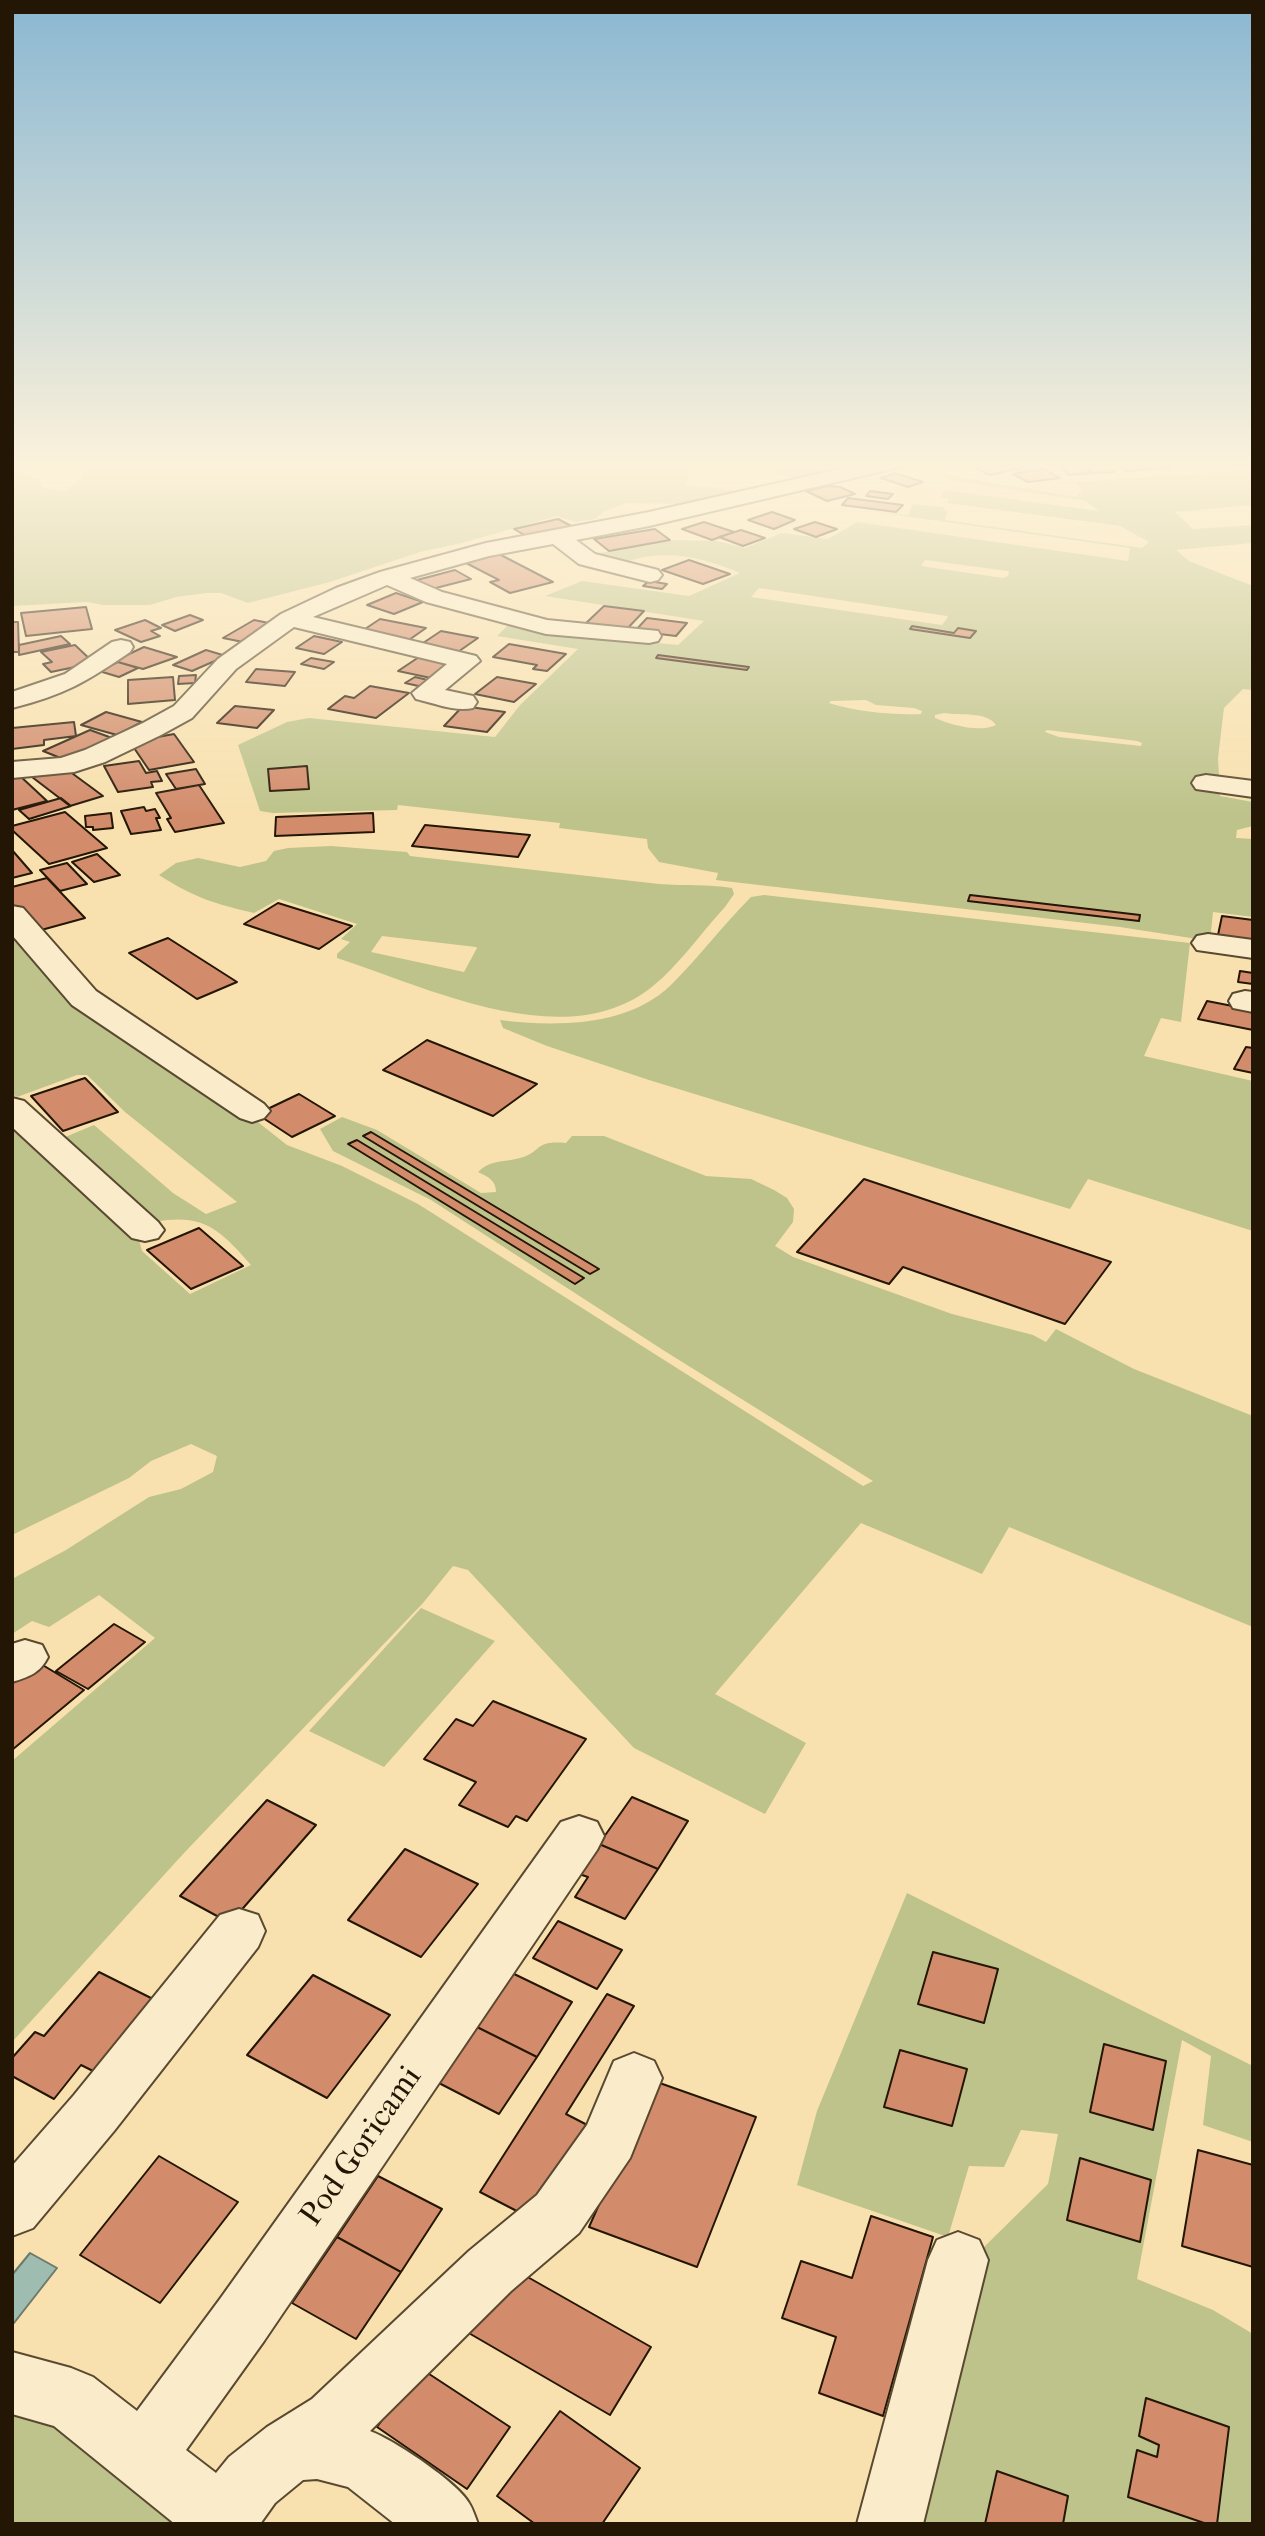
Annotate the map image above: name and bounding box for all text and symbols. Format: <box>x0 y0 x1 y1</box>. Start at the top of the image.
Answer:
street label: Pod Goricami <box>293 2060 431 2234</box>

